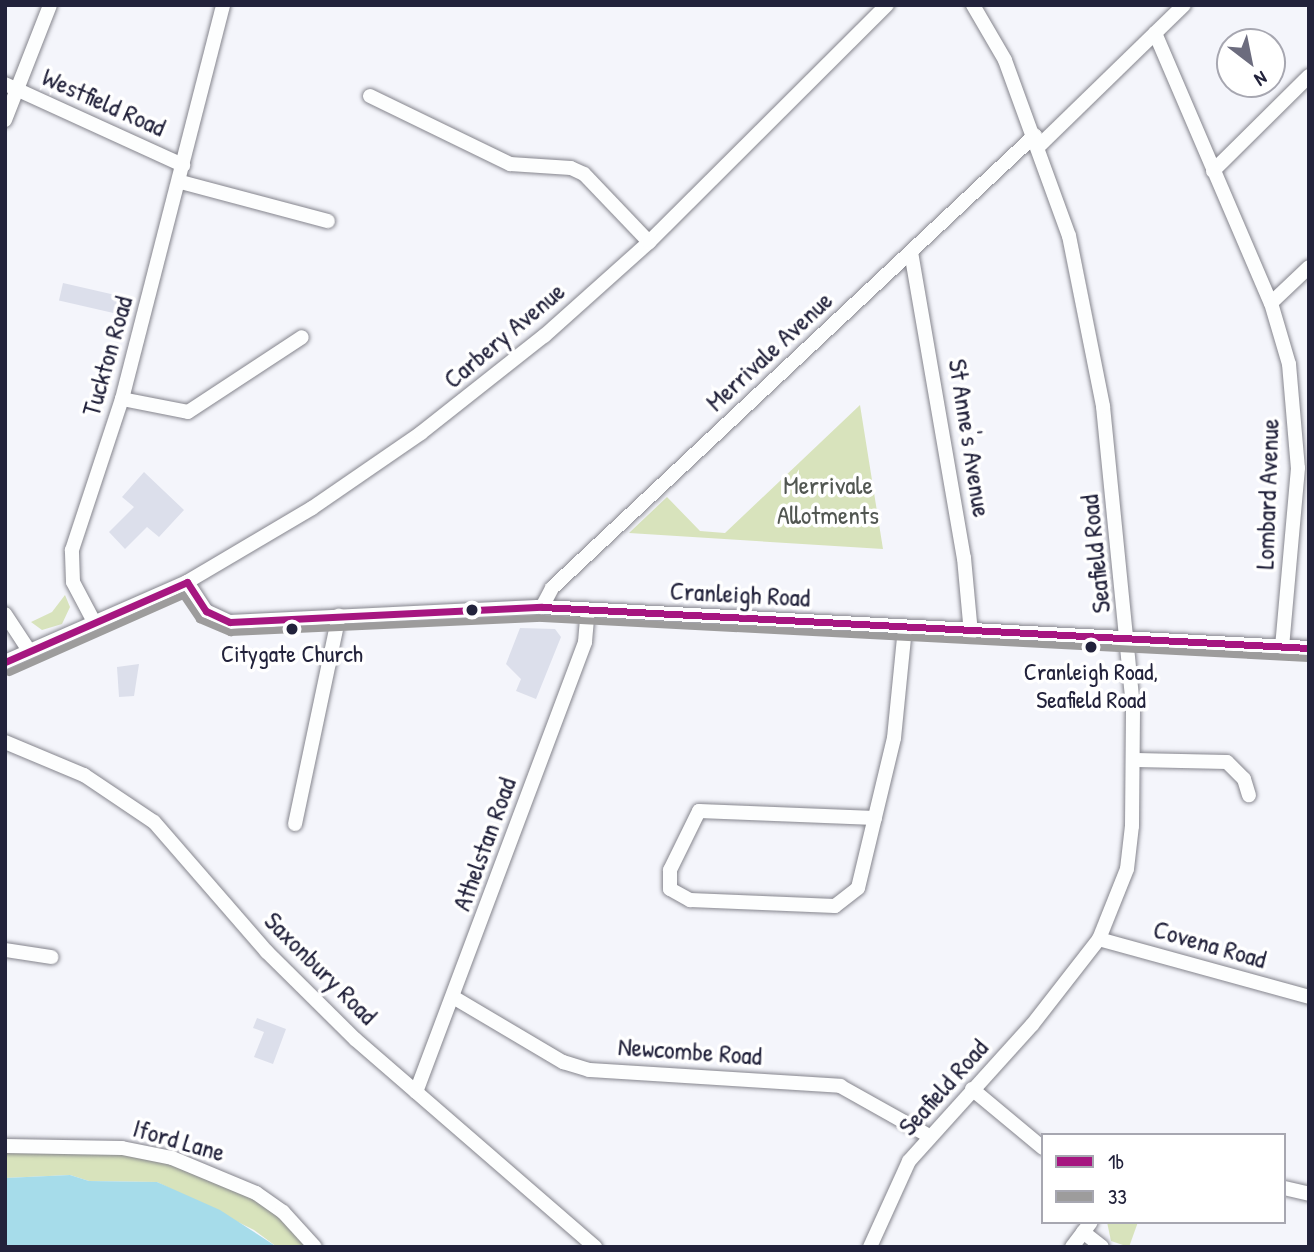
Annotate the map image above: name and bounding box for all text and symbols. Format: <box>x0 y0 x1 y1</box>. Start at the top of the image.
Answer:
north arrow <box>1216 28 1286 98</box>
street label: Westfield Road <box>37 61 171 143</box>
text: N <box>1250 65 1272 93</box>
street label: Carbery Avenue <box>437 275 571 395</box>
street label: Merrivale Avenue <box>699 285 839 417</box>
street label: Tuckton Road <box>75 292 139 420</box>
street label: St Anne's Avenue <box>942 357 998 519</box>
street label: Lombard Avenue <box>1249 418 1285 570</box>
park label: Merrivale Allotments <box>777 469 879 530</box>
street label: Seafield Road <box>1073 493 1117 615</box>
street label: Cranleigh Road <box>669 575 811 613</box>
unlabelled marker <box>465 603 479 617</box>
marker: Citygate Church <box>285 622 299 636</box>
place label: Citygate Church <box>221 640 363 668</box>
marker: Cranleigh Road, Seafield Road <box>1084 640 1098 654</box>
place label: Cranleigh Road, Seafield Road <box>1024 658 1158 714</box>
street label: Athelstan Road <box>446 773 522 915</box>
street label: Saxonbury Road <box>258 905 384 1031</box>
street label: Covena Road <box>1150 913 1270 975</box>
street label: Newcombe Road <box>617 1030 763 1072</box>
street label: Seafield Road <box>892 1032 994 1142</box>
street label: Iford Lane <box>130 1112 228 1168</box>
legend <box>1041 1133 1286 1224</box>
text: 1b <box>1108 1147 1124 1176</box>
text: 33 <box>1108 1182 1127 1211</box>

